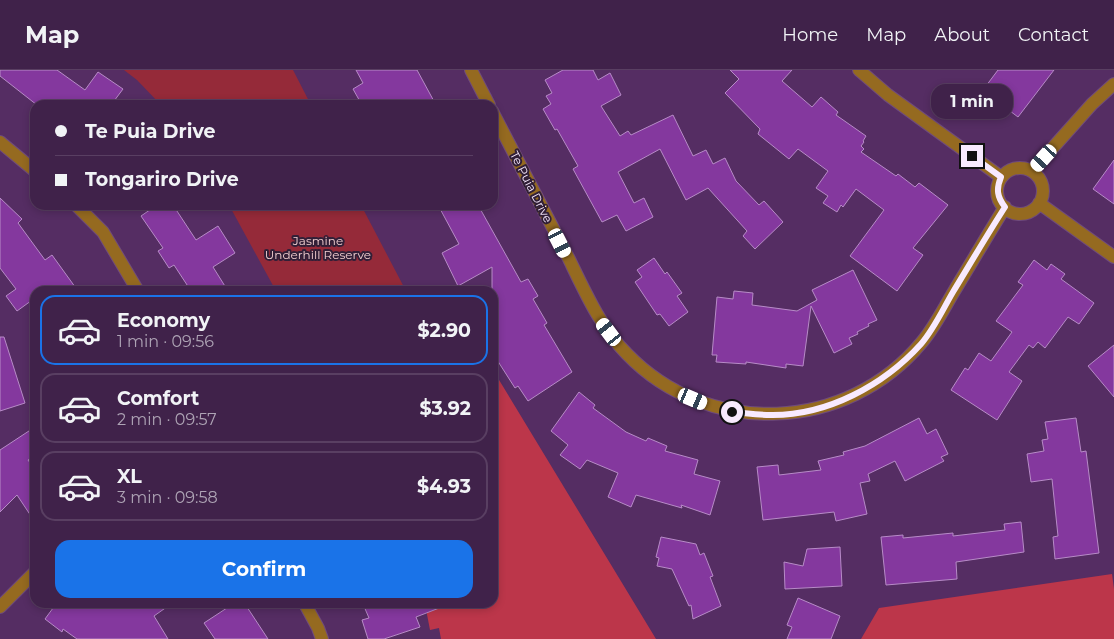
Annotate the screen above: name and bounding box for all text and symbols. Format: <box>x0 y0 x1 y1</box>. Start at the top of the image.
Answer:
text: Map <box>25 20 79 49</box>
text: Home <box>782 24 838 46</box>
text: Map <box>866 24 906 46</box>
text: About <box>934 24 990 46</box>
text: Contact <box>1018 24 1089 46</box>
callout: 1 min <box>931 83 1013 118</box>
text: 1 min <box>950 92 994 111</box>
text: Te Puia Drive <box>85 120 215 143</box>
car <box>1028 142 1059 174</box>
route end <box>961 145 983 167</box>
street label: Te Puia Drive <box>507 149 556 225</box>
text: Tongariro Drive <box>85 168 239 191</box>
car <box>546 226 573 260</box>
park label: Jasmine Underhill Reserve <box>265 233 371 262</box>
icon: car <box>57 308 102 353</box>
text: Economy <box>117 309 210 332</box>
car <box>593 316 624 348</box>
text: $2.90 <box>417 319 471 342</box>
text: 1 min · 09:56 <box>117 332 214 351</box>
icon: car <box>57 386 102 431</box>
car <box>676 386 709 412</box>
text: Comfort <box>117 387 199 410</box>
text: $3.92 <box>419 397 471 420</box>
route start <box>721 401 743 423</box>
text: 2 min · 09:57 <box>117 410 217 429</box>
icon: car <box>57 464 102 509</box>
text: XL <box>117 465 142 488</box>
text: $4.93 <box>417 475 471 498</box>
text: 3 min · 09:58 <box>117 488 218 507</box>
button: Confirm <box>55 540 473 598</box>

